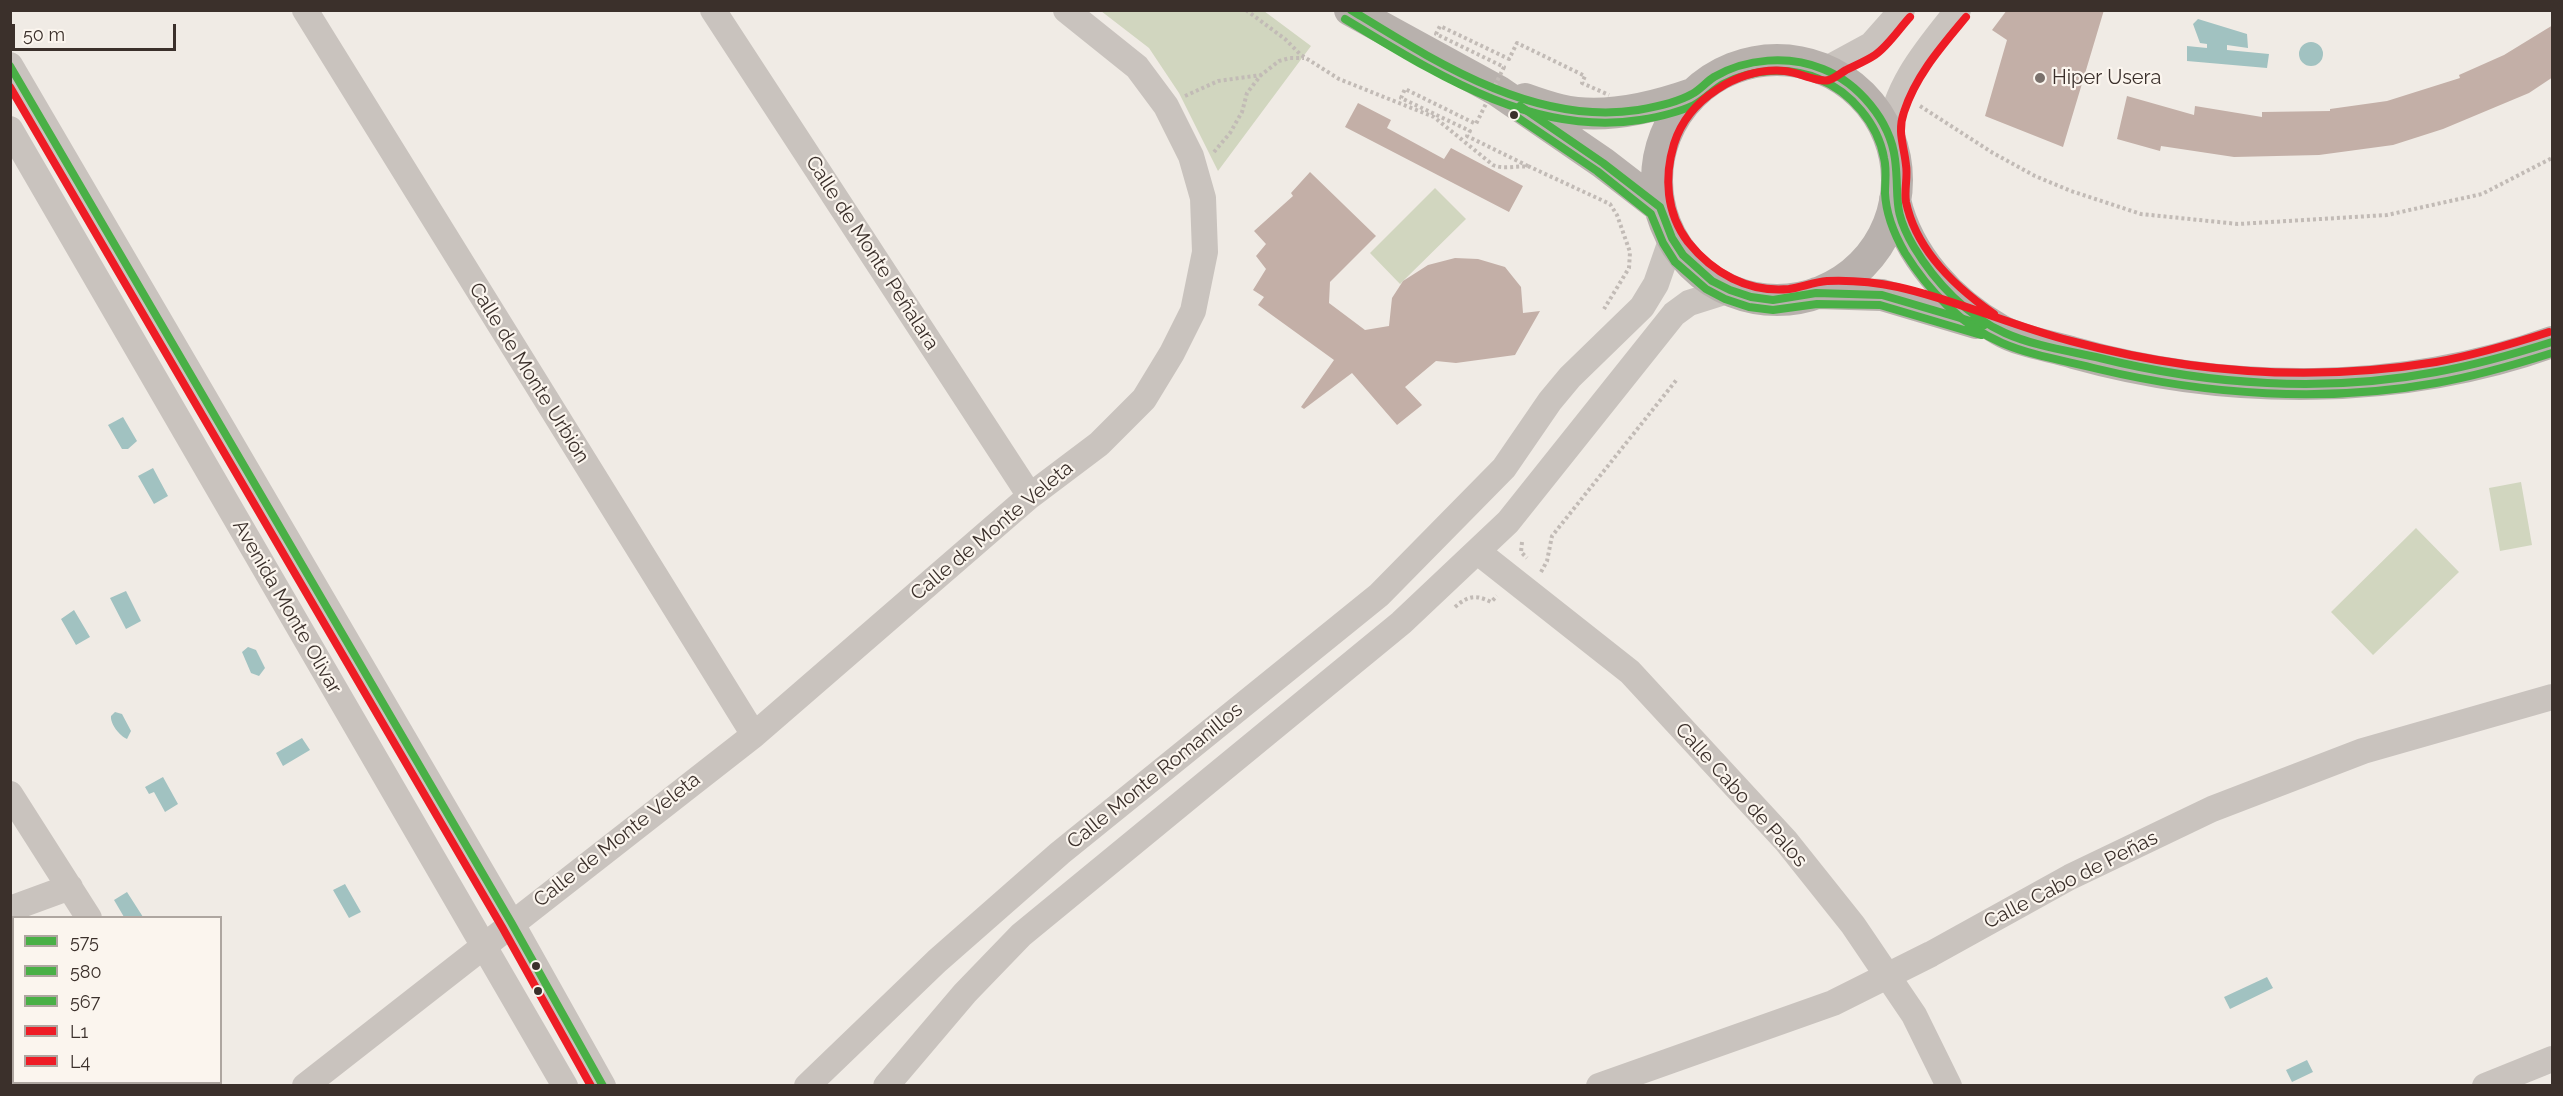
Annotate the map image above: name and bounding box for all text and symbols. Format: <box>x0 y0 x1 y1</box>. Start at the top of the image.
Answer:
scale bar <box>15 12 178 50</box>
text: 50 m <box>23 24 65 45</box>
place label: Hiper Usera <box>2052 66 2161 90</box>
marker: Hiper Usera <box>2033 71 2047 85</box>
unlabelled marker <box>1508 109 1520 121</box>
street label: Calle de Monte Peñalara <box>800 151 944 355</box>
street label: Calle de Monte Urbión <box>464 278 594 468</box>
street label: Calle de Monte Veleta <box>906 456 1078 606</box>
street label: Avenida Monte Olivar <box>227 516 347 698</box>
street label: Calle Monte Romanillos <box>1062 698 1248 854</box>
street label: Calle Cabo de Palos <box>1670 718 1812 872</box>
street label: Calle de Monte Veleta <box>529 768 705 912</box>
street label: Calle Cabo de Peñas <box>1980 826 2162 934</box>
legend <box>12 916 222 1084</box>
text: 575 <box>70 931 99 952</box>
unlabelled marker <box>530 960 542 972</box>
text: 580 <box>70 961 102 982</box>
unlabelled marker <box>532 985 544 997</box>
text: 567 <box>70 991 100 1012</box>
text: L1 <box>70 1021 88 1042</box>
text: L4 <box>70 1051 90 1072</box>

